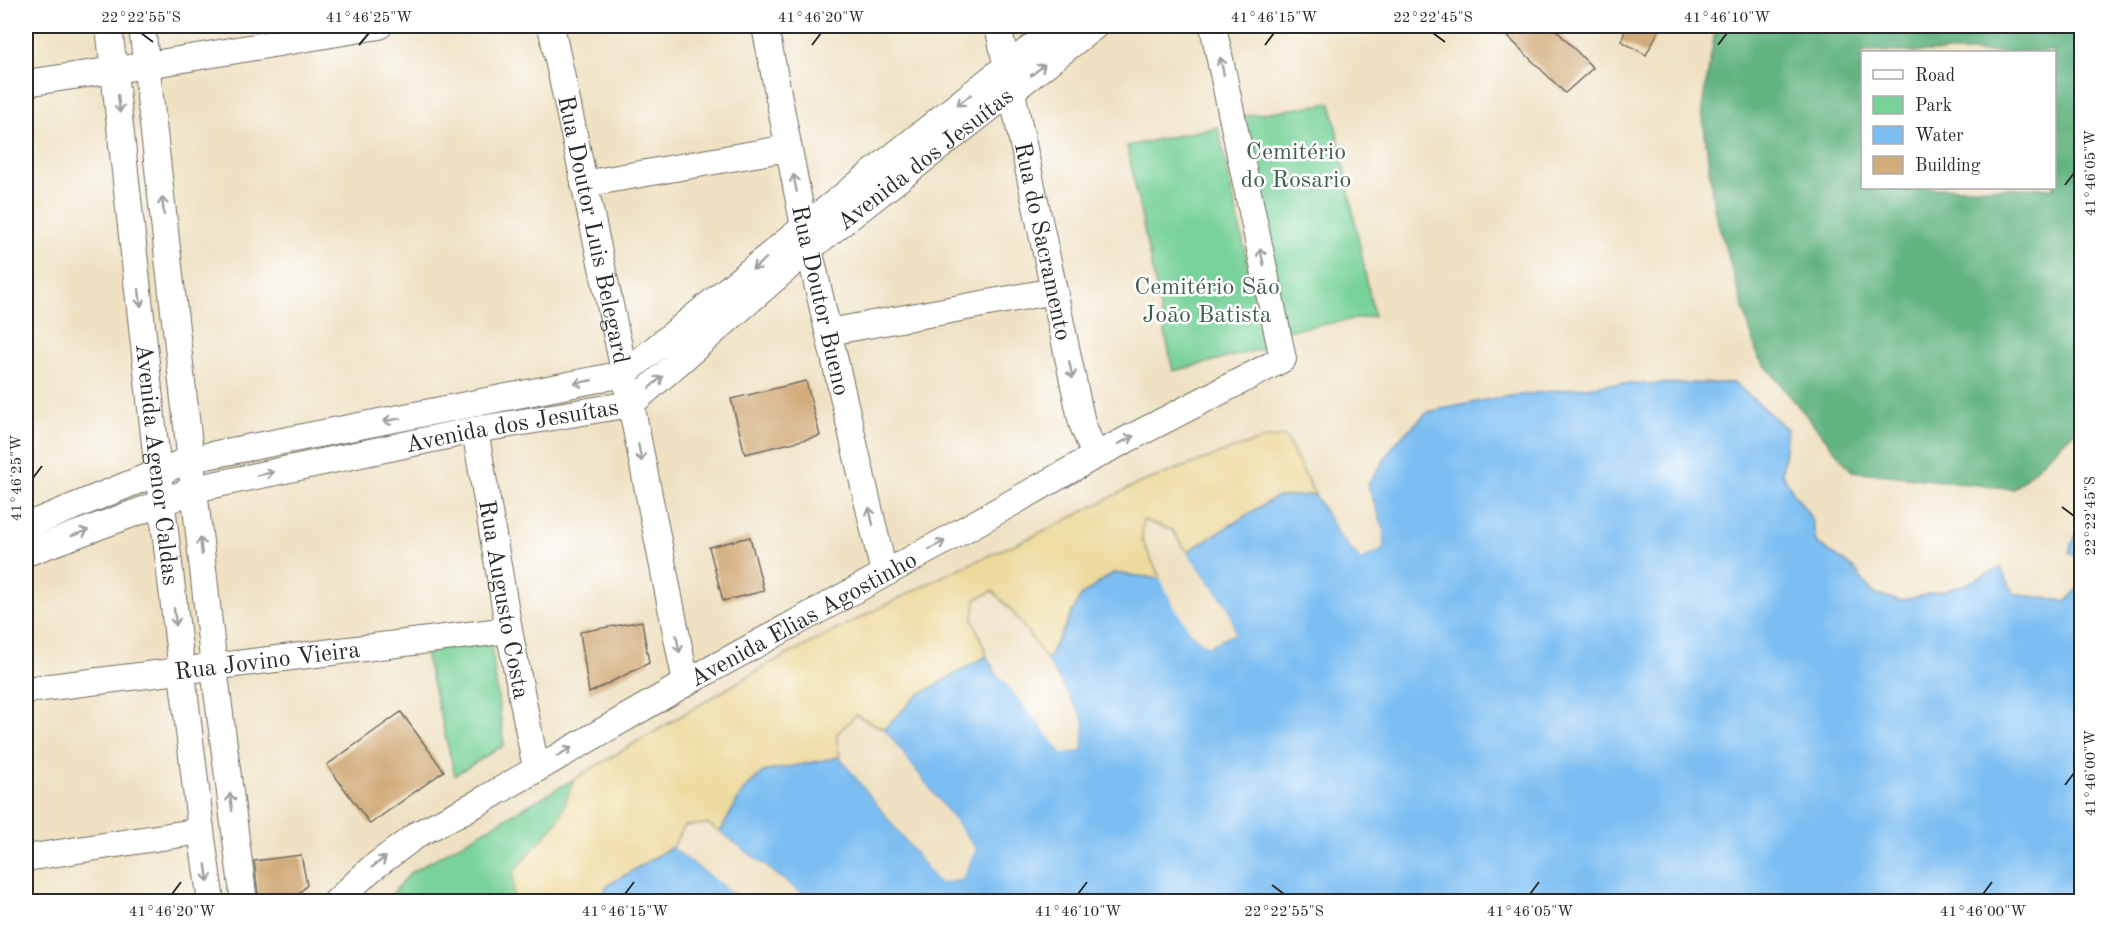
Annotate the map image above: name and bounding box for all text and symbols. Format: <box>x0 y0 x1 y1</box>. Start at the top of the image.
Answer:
text: 22°22'55"S <box>101 11 181 26</box>
text: 41°46'25"W <box>326 11 412 26</box>
text: 41°46'20"W <box>778 11 864 26</box>
text: 41°46'15"W <box>1231 11 1317 26</box>
text: 22°22'45"S <box>1393 11 1473 26</box>
text: 41°46'10"W <box>1684 11 1770 26</box>
legend <box>1861 51 2056 189</box>
one-way arrow <box>1215 57 1227 76</box>
one-way arrow <box>1030 64 1046 77</box>
text: Road <box>1915 67 1955 85</box>
street label: Avenida dos Jesuítas <box>833 84 1019 236</box>
street label: Rua Doutor Luis Belegard <box>552 93 632 366</box>
one-way arrow <box>957 93 973 106</box>
one-way arrow <box>113 94 124 114</box>
text: Park <box>1915 97 1952 115</box>
text: Water <box>1915 127 1964 145</box>
text: 41°46'05"W <box>2084 130 2099 216</box>
street label: Rua do Sacramento <box>1009 140 1074 343</box>
park label: Cemitério do Rosario <box>1241 141 1351 193</box>
text: Building <box>1915 157 1981 175</box>
one-way arrow <box>789 173 800 193</box>
one-way arrow <box>157 196 168 216</box>
street label: Rua Doutor Bueno <box>786 204 853 398</box>
one-way arrow <box>1256 248 1267 267</box>
one-way arrow <box>752 257 767 271</box>
park label: Cemitério São João Batista <box>1134 276 1280 328</box>
one-way arrow <box>134 288 145 308</box>
street label: Avenida Agenor Caldas <box>130 342 181 587</box>
one-way arrow <box>1066 360 1077 380</box>
one-way arrow <box>648 375 663 389</box>
one-way arrow <box>574 377 593 388</box>
street label: Avenida dos Jesuítas <box>403 396 620 458</box>
one-way arrow <box>382 415 402 426</box>
one-way arrow <box>1116 434 1134 445</box>
text: 41°46'25"W <box>10 435 25 521</box>
one-way arrow <box>635 442 646 462</box>
one-way arrow <box>255 468 275 479</box>
text: 22°22'45"S <box>2084 476 2099 556</box>
street label: Rua Augusto Costa <box>473 498 532 702</box>
one-way arrow <box>865 507 877 526</box>
one-way arrow <box>71 527 89 538</box>
one-way arrow <box>195 536 206 556</box>
one-way arrow <box>928 539 945 551</box>
street label: Avenida Elias Agostinho <box>687 548 922 692</box>
one-way arrow <box>170 607 181 627</box>
one-way arrow <box>673 634 684 653</box>
street label: Rua Jovino Vieira <box>173 639 362 685</box>
text: 41°46'00"W <box>2084 730 2099 816</box>
one-way arrow <box>555 746 573 757</box>
one-way arrow <box>226 792 237 812</box>
one-way arrow <box>371 856 387 868</box>
one-way arrow <box>202 863 213 883</box>
text: 41°46'20"W <box>129 905 215 920</box>
text: 41°46'15"W <box>582 905 668 920</box>
text: 41°46'10"W <box>1035 905 1121 920</box>
text: 22°22'55"S <box>1244 905 1324 920</box>
text: 41°46'05"W <box>1487 905 1573 920</box>
text: 41°46'00"W <box>1940 905 2026 920</box>

